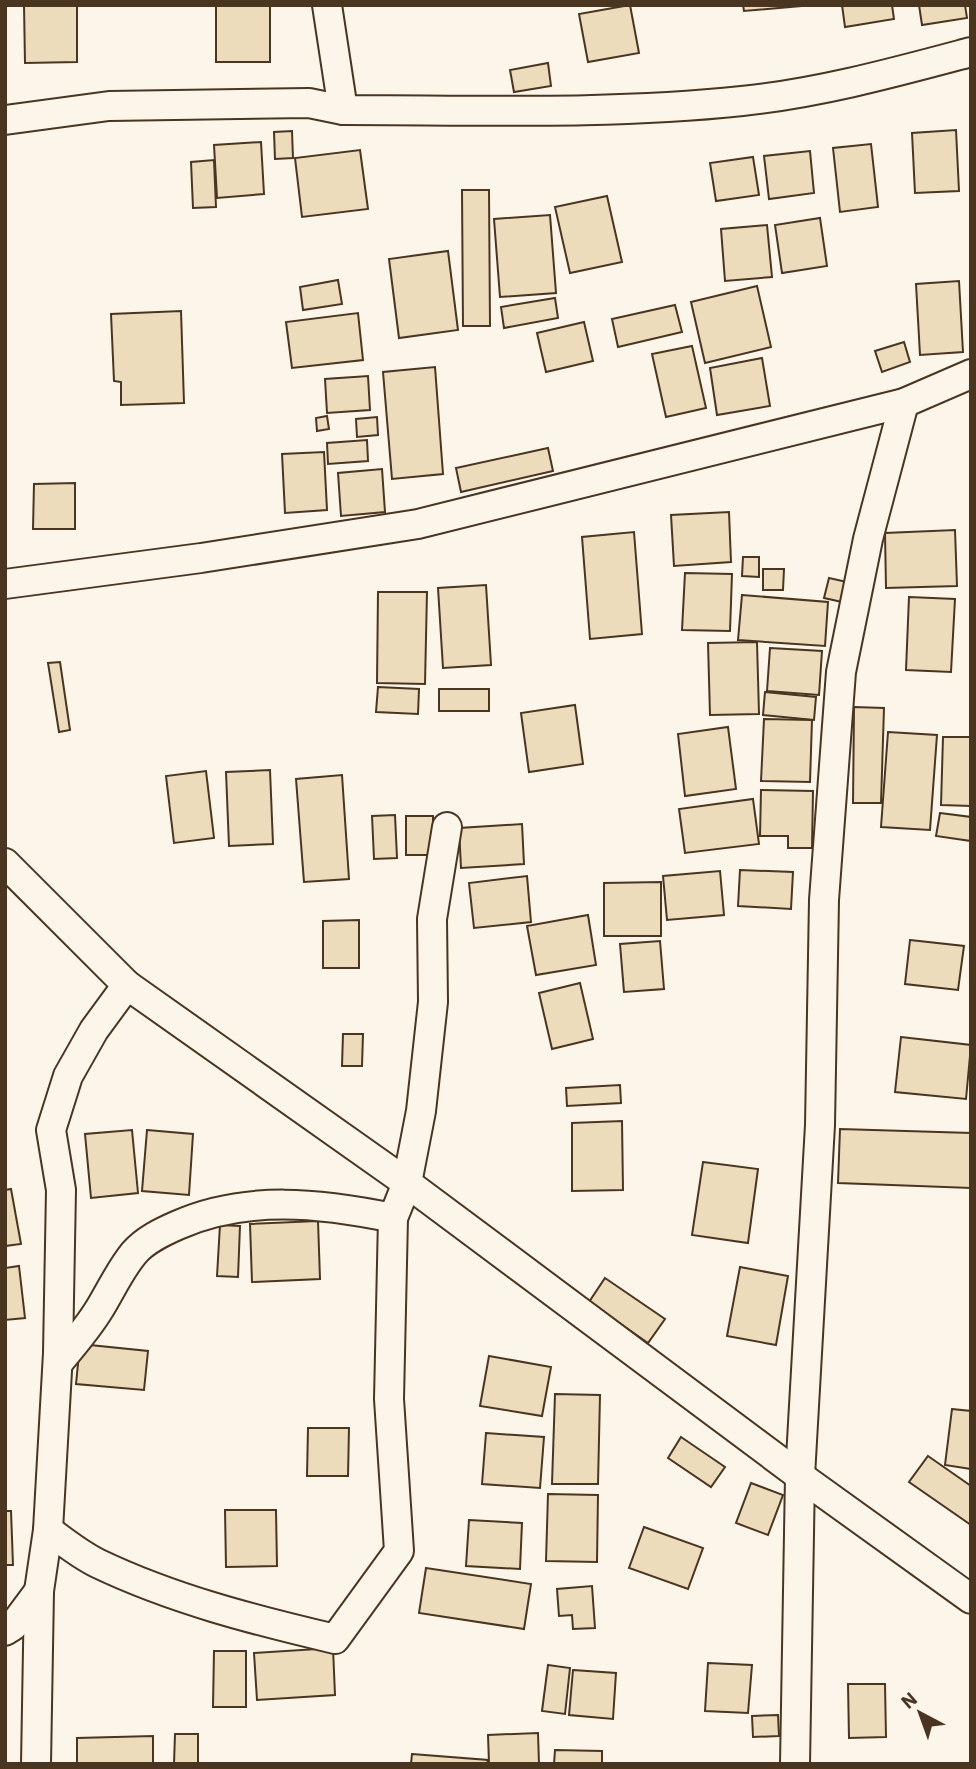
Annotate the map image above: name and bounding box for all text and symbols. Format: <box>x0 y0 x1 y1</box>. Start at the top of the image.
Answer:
north arrow <box>885 1678 955 1748</box>
text: N <box>896 1687 922 1714</box>

